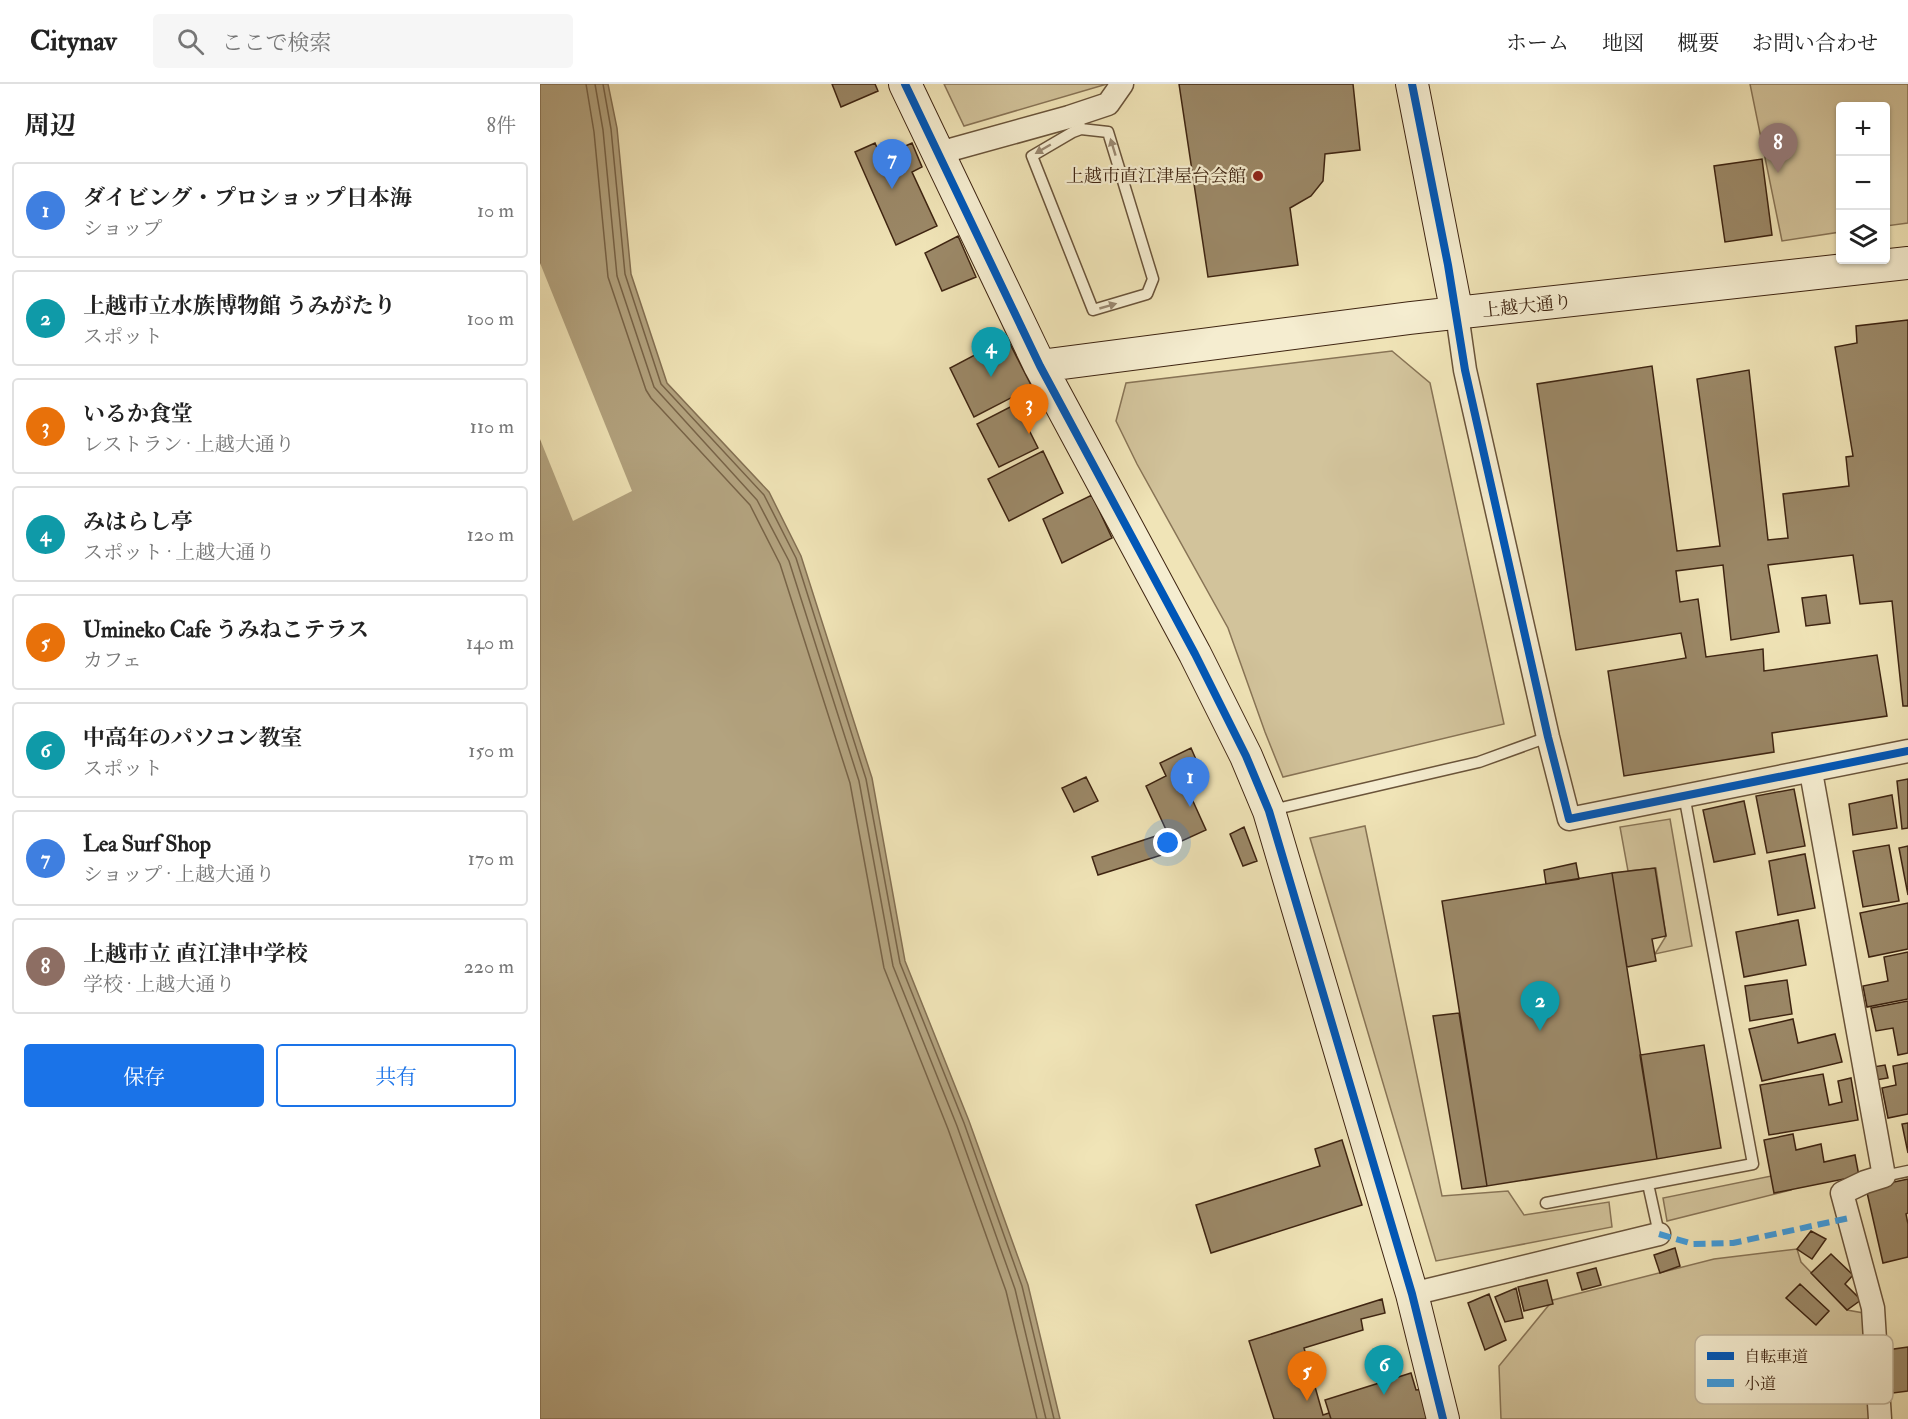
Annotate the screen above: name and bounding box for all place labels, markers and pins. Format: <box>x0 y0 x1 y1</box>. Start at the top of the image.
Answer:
pin: 8 <box>1758 124 1798 173</box>
pin: 7 <box>872 140 912 189</box>
place label: 上越市直江津屋台会館 <box>1066 165 1246 188</box>
marker: 上越市直江津屋台会館 <box>1251 169 1265 183</box>
pin: 4 <box>972 328 1010 377</box>
pin: 3 <box>1010 384 1048 434</box>
pin: 1 <box>1170 758 1210 807</box>
pin: 2 <box>1520 982 1560 1031</box>
pin: 6 <box>1364 1346 1404 1395</box>
pin: 5 <box>1288 1352 1326 1401</box>

